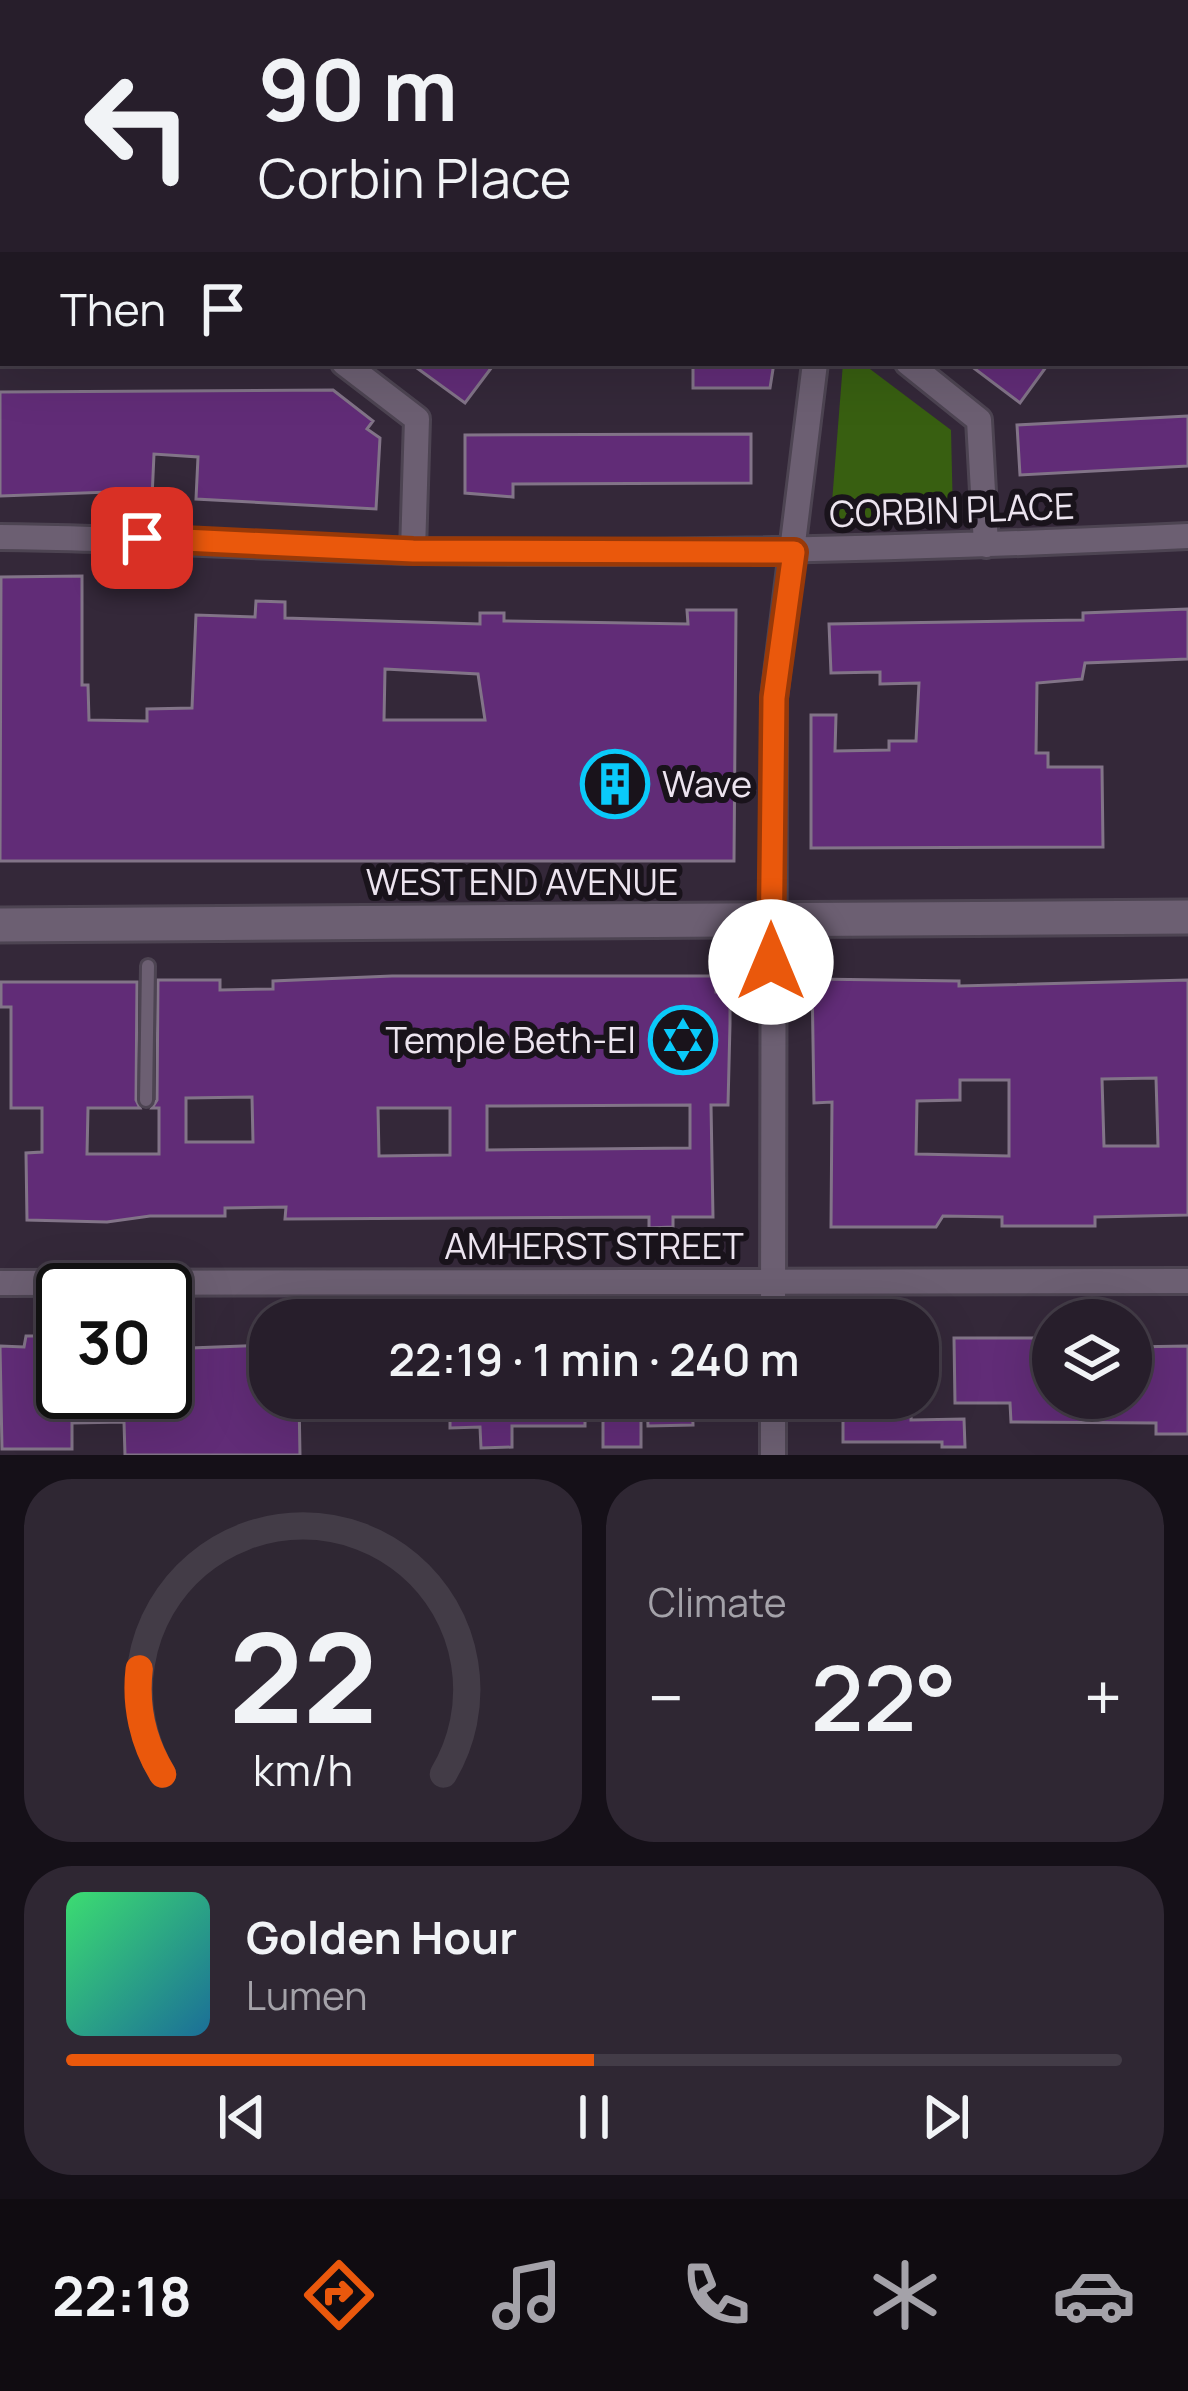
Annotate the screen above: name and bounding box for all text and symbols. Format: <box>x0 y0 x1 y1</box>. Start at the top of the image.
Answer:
text: 90 m <box>258 31 458 146</box>
icon: left <box>60 48 216 204</box>
text: Corbin Place <box>258 140 571 214</box>
icon: arrive <box>190 276 256 342</box>
text: Then <box>60 278 166 340</box>
street label: CORBIN PLACE <box>829 481 1075 538</box>
pin <box>91 487 193 589</box>
icon: arrive <box>109 505 175 571</box>
building icon: Wave <box>580 749 650 819</box>
place label: Wave <box>662 759 752 808</box>
street label: WEST END AVENUE <box>366 857 678 906</box>
position arrow <box>708 899 834 1025</box>
synagogue icon: Temple Beth-El <box>648 1005 718 1075</box>
place label: Temple Beth-El <box>385 1015 636 1064</box>
street label: AMHERST STREET <box>444 1221 744 1270</box>
speed limit sign: 30 <box>36 1263 192 1419</box>
map controls <box>1032 1299 1152 1419</box>
button: layers <box>1032 1299 1152 1419</box>
text: 22:19 · 1 min · 240 m <box>389 1328 799 1390</box>
text: Climate <box>648 1575 787 1629</box>
text: 22 <box>229 1590 377 1760</box>
text: 22° <box>811 1635 957 1758</box>
text: − <box>648 1652 684 1742</box>
text: + <box>1084 1652 1122 1742</box>
text: km/h <box>253 1739 353 1798</box>
text: Golden Hour <box>246 1906 517 1968</box>
text: Lumen <box>246 1968 367 2022</box>
icon: previous <box>209 2084 275 2150</box>
icon: pause <box>561 2084 627 2150</box>
icon: next <box>913 2084 979 2150</box>
icon: directions <box>297 2253 381 2337</box>
icon: music <box>485 2253 569 2337</box>
icon: phone <box>674 2253 758 2337</box>
icon: climate <box>863 2253 947 2337</box>
icon: car <box>1052 2253 1136 2337</box>
text: 22:18 <box>52 2258 192 2332</box>

